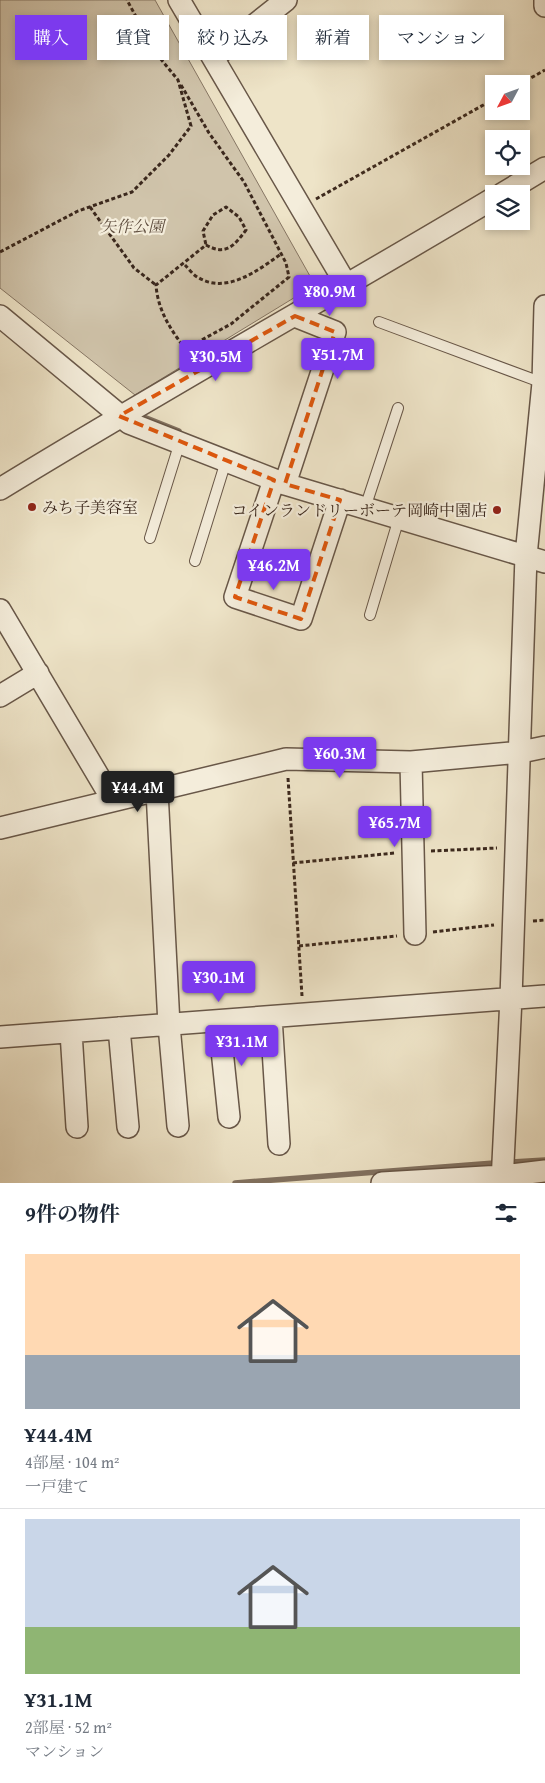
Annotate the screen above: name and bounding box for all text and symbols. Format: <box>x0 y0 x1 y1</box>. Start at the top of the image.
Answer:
chip: 購入 <box>15 15 87 60</box>
chip: 賃貸 <box>97 15 169 60</box>
chip: 絞り込み <box>179 15 287 60</box>
chip: 新着 <box>297 15 369 60</box>
chip: マンション <box>379 15 504 60</box>
north arrow <box>485 75 530 120</box>
map controls <box>485 75 530 230</box>
button: locate <box>485 130 530 175</box>
button: layers <box>485 185 530 230</box>
park label: 矢作公園 <box>100 214 167 238</box>
pin: ¥80.9M <box>289 274 371 317</box>
text: ¥80.9M <box>304 279 356 303</box>
pin: ¥51.7M <box>297 338 379 380</box>
pin: ¥30.5M <box>175 340 257 382</box>
text: ¥51.7M <box>312 342 364 366</box>
text: ¥30.5M <box>190 344 242 368</box>
place label: みち子美容室 <box>42 495 138 519</box>
place label: コインランドリーボーテ岡崎中園店 <box>231 498 487 522</box>
marker: みち子美容室 <box>26 501 38 513</box>
marker: コインランドリーボーテ岡崎中園店 <box>491 504 503 516</box>
pin: ¥46.2M <box>233 548 315 591</box>
text: ¥46.2M <box>248 553 300 577</box>
pin: ¥60.3M <box>299 736 381 779</box>
text: ¥60.3M <box>314 741 366 765</box>
pin: ¥44.4M <box>97 770 179 813</box>
text: ¥44.4M <box>112 775 164 799</box>
pin: ¥65.7M <box>354 806 436 848</box>
text: ¥65.7M <box>369 810 421 834</box>
pin: ¥30.1M <box>178 960 260 1003</box>
text: ¥30.1M <box>193 965 245 989</box>
pin: ¥31.1M <box>201 1024 283 1067</box>
text: ¥31.1M <box>216 1029 268 1053</box>
text: 9件の物件 <box>25 1198 120 1229</box>
icon: filters <box>492 1199 520 1227</box>
icon: home <box>228 1286 318 1376</box>
text: ¥44.4M <box>25 1419 93 1450</box>
text: 4部屋 · 104 m² <box>25 1450 120 1474</box>
text: 一戸建て <box>25 1474 89 1498</box>
icon: home <box>228 1552 318 1642</box>
text: ¥31.1M <box>25 1684 93 1715</box>
text: 2部屋 · 52 m² <box>25 1715 112 1739</box>
text: マンション <box>25 1739 104 1763</box>

